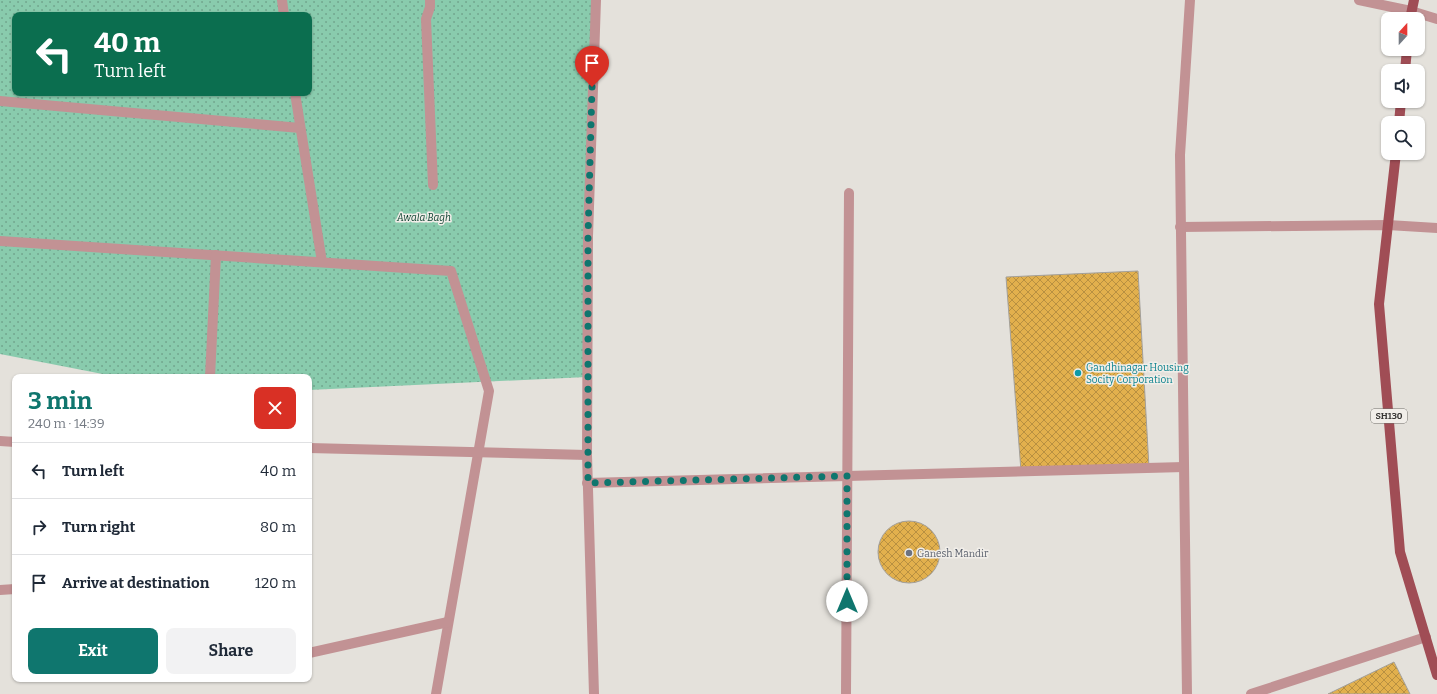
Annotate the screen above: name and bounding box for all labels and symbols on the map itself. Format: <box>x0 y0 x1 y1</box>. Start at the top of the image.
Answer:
north arrow <box>1381 12 1425 56</box>
pin <box>575 46 609 87</box>
park label: Awala Bagh <box>396 212 451 224</box>
place label: Gandhinagar Housing Socity Corporation <box>1086 362 1189 386</box>
marker: Gandhinagar Housing Socity Corporation <box>1073 368 1083 378</box>
road number: SH130 <box>1371 409 1407 423</box>
marker: Ganesh Mandir <box>904 548 914 558</box>
place label: Ganesh Mandir <box>917 548 989 560</box>
position arrow <box>826 580 868 622</box>

